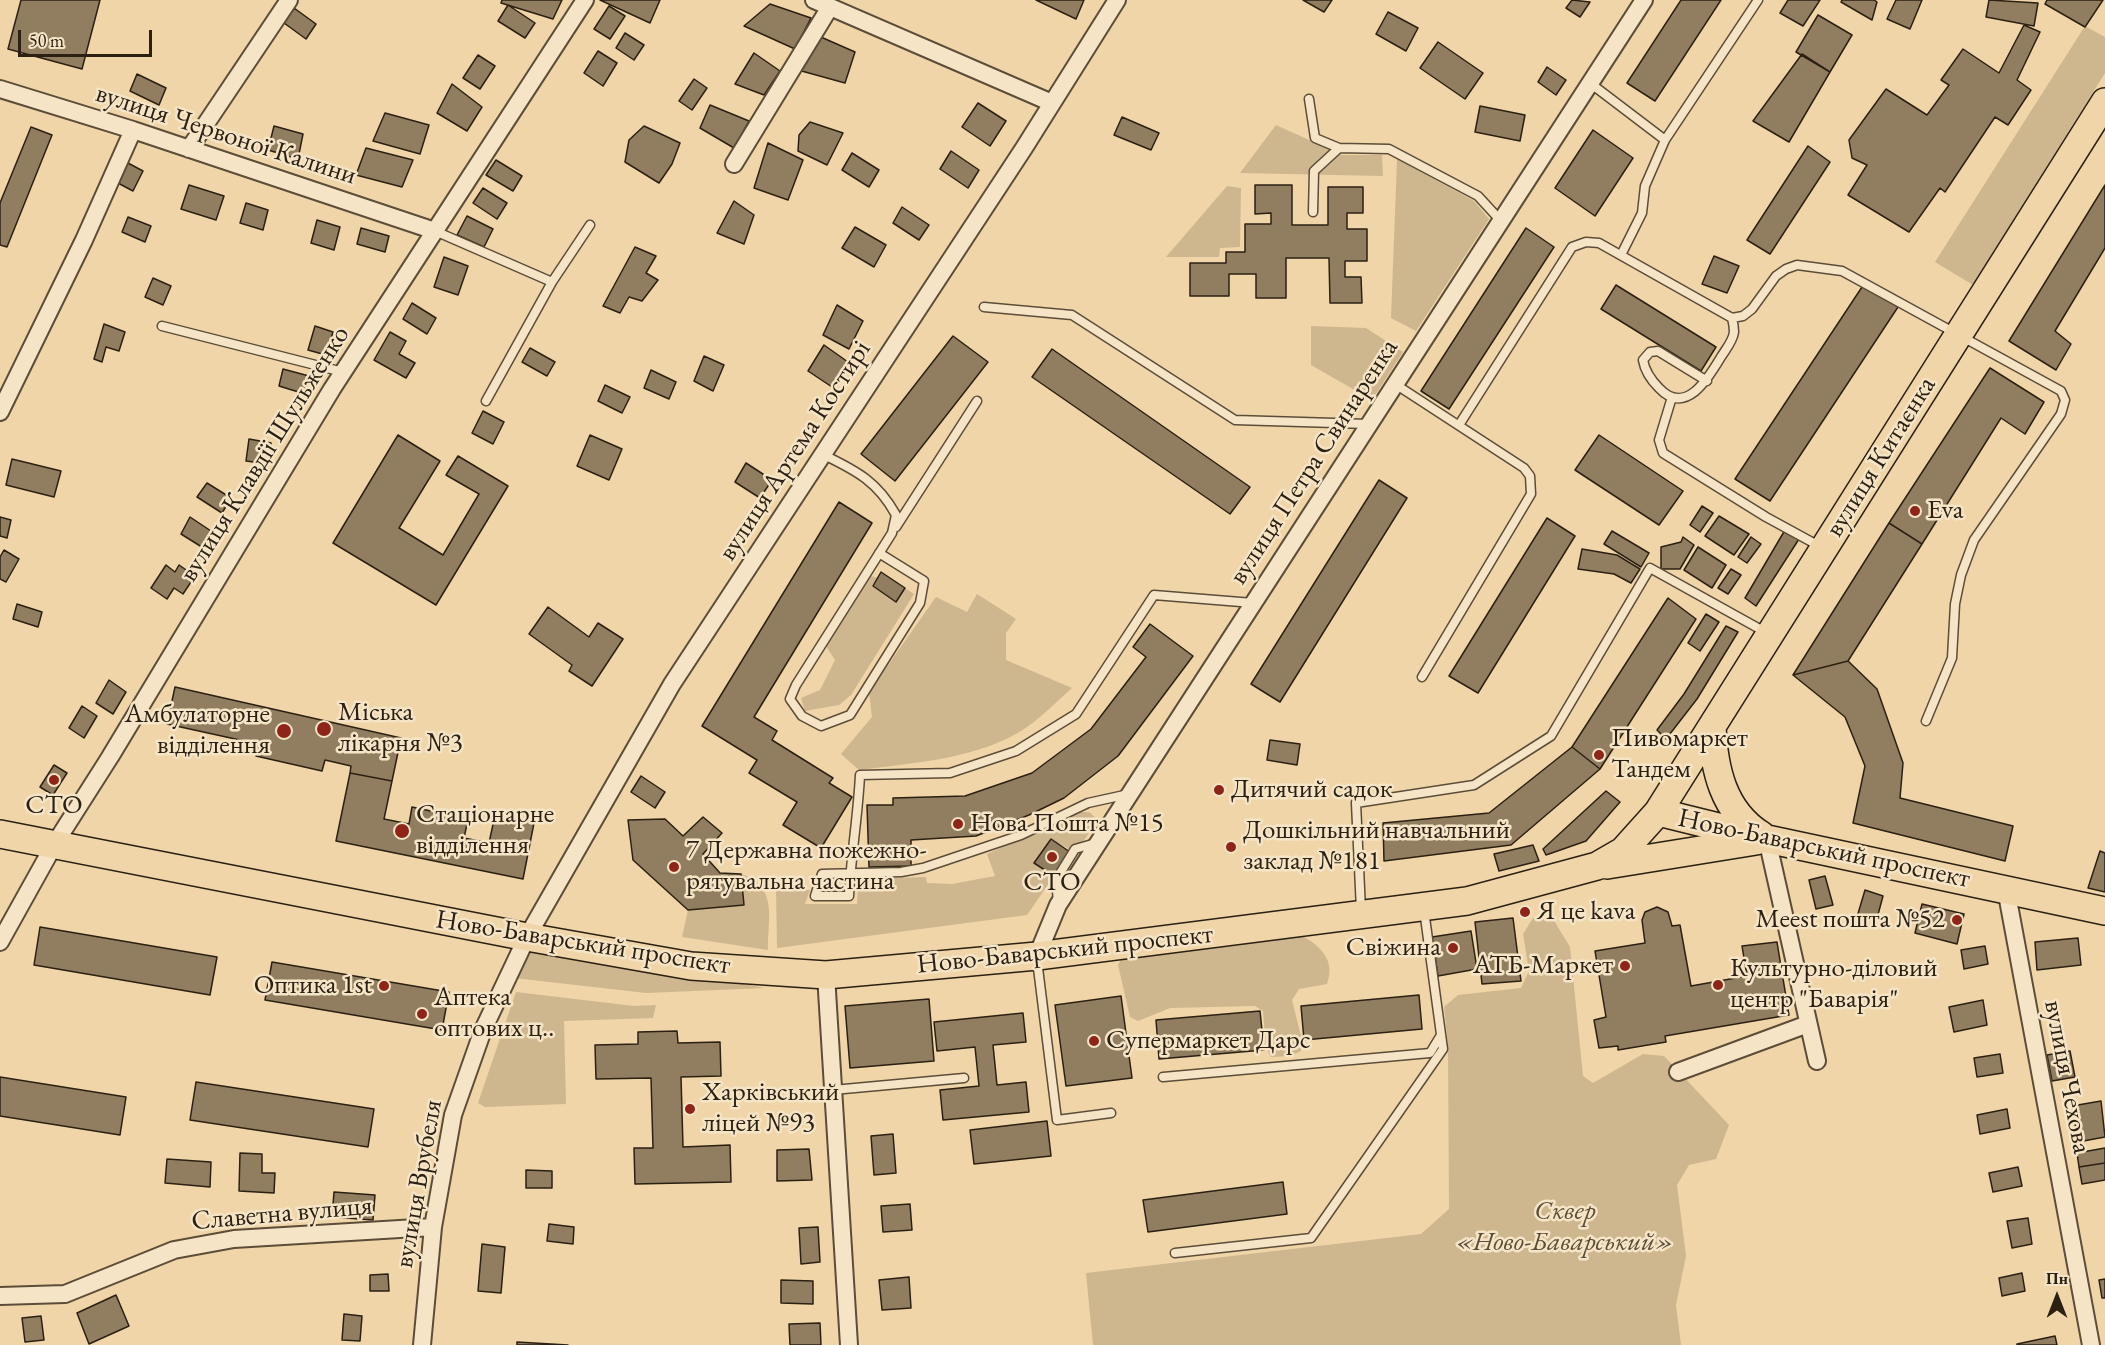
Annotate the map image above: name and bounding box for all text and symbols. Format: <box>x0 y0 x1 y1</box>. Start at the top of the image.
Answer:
scale bar <box>21 18 154 56</box>
text: 50 m <box>29 29 64 52</box>
street label: вулиця Червоної Калини <box>92 78 360 192</box>
street label: вулиця Клавдії Шульженко <box>173 320 357 588</box>
street label: вулиця Петра Свинаренка <box>1223 333 1405 591</box>
street label: вулиця Артема Костирі <box>712 335 878 567</box>
street label: вулиця Китаєнка <box>1819 371 1943 543</box>
place label: Eva <box>1927 495 1964 527</box>
marker: Eva <box>1908 504 1922 518</box>
place label: Міська лікарня №3 <box>338 697 463 760</box>
place label: Амбулаторне відділення <box>124 699 270 762</box>
marker: Міська лікарня №3 <box>315 720 333 738</box>
marker: Амбулаторне відділення <box>275 722 293 740</box>
place label: Пивомаркет Тандем <box>1611 723 1748 786</box>
marker: Пивомаркет Тандем <box>1592 748 1606 762</box>
marker: CTO <box>47 773 61 787</box>
place label: Дитячий садок <box>1231 774 1393 806</box>
marker: Дитячий садок <box>1212 783 1226 797</box>
place label: CTO <box>25 790 83 822</box>
place label: Стаціонарне відділення <box>416 799 554 862</box>
street label: Ново-Баварський проспект <box>1675 802 1973 896</box>
place label: Нова Пошта №15 <box>970 808 1164 840</box>
place label: Дошкільний навчальний заклад №181 <box>1243 815 1510 878</box>
marker: Нова Пошта №15 <box>951 817 965 831</box>
marker: Стаціонарне відділення <box>393 822 411 840</box>
place label: 7 Державна пожежно- рятувальна частина <box>686 835 927 898</box>
marker: Дошкільний навчальний заклад №181 <box>1224 840 1238 854</box>
marker: СТО <box>1045 850 1059 864</box>
marker: 7 Державна пожежно- рятувальна частина <box>667 860 681 874</box>
place label: СТО <box>1023 867 1081 899</box>
place label: Я це kava <box>1537 896 1635 928</box>
street label: Ново-Баварський проспект <box>433 904 733 982</box>
place label: Meest пошта №52 <box>1756 904 1945 936</box>
marker: Я це kava <box>1518 905 1532 919</box>
marker: Meest пошта №52 <box>1950 913 1964 927</box>
street label: Ново-Баварський проспект <box>915 918 1215 982</box>
place label: Свіжина <box>1346 932 1441 964</box>
marker: Свіжина <box>1446 941 1460 955</box>
place label: АТБ-Маркет <box>1473 950 1613 982</box>
place label: Культурно-діловий центр "Баварія" <box>1730 953 1938 1016</box>
marker: АТБ-Маркет <box>1618 959 1632 973</box>
place label: Оптика 1st <box>254 970 372 1002</box>
marker: Культурно-діловий центр "Баварія" <box>1711 978 1725 992</box>
marker: Оптика 1st <box>377 979 391 993</box>
place label: Аптека оптових ц‥ <box>434 982 554 1045</box>
street label: вулиця Чехова <box>2036 997 2098 1157</box>
marker: Аптека оптових ц‥ <box>415 1007 429 1021</box>
place label: Супермаркет Дарс <box>1106 1025 1311 1057</box>
marker: Супермаркет Дарс <box>1087 1034 1101 1048</box>
place label: Харківський ліцей №93 <box>702 1077 839 1140</box>
street label: вулиця Врубеля <box>388 1097 450 1271</box>
marker: Харківський ліцей №93 <box>683 1102 697 1116</box>
street label: Славетна вулиця <box>190 1190 374 1238</box>
park label: Сквер «Ново-Баварський» <box>1456 1196 1674 1259</box>
north arrow <box>2027 1267 2087 1327</box>
text: Пн <box>2046 1268 2068 1289</box>

